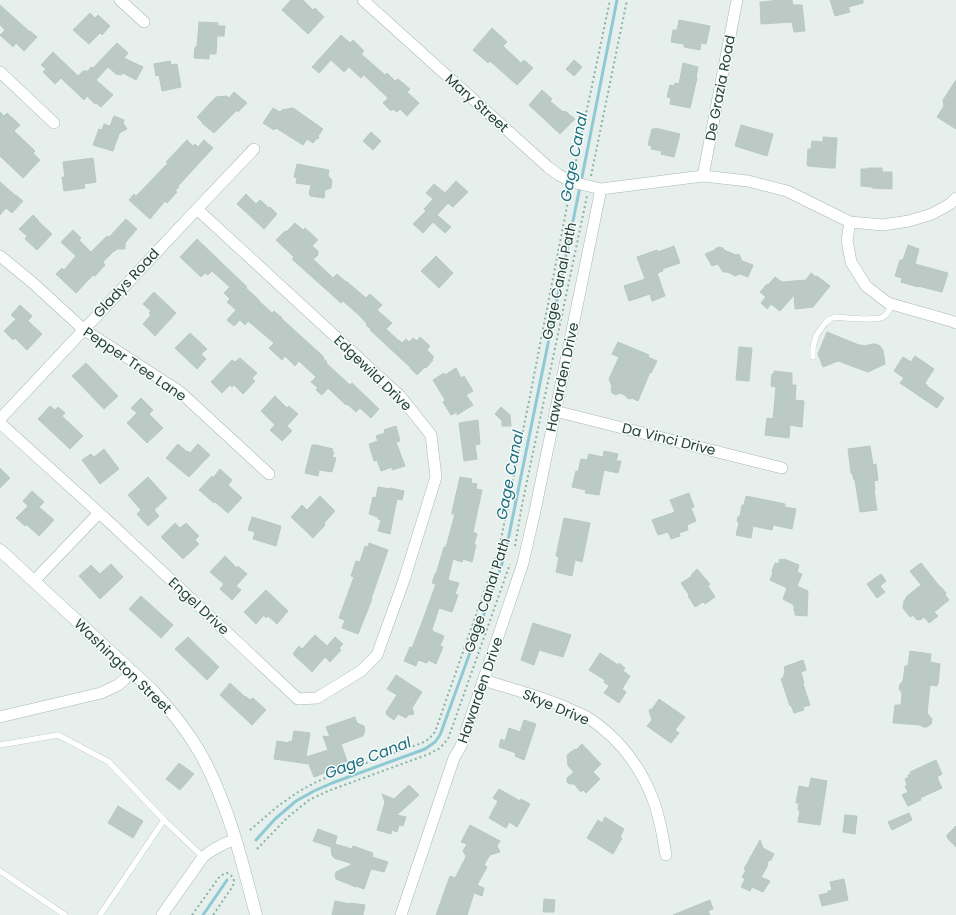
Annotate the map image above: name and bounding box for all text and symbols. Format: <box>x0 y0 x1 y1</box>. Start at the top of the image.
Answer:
street label: De Grazia Road <box>700 33 740 143</box>
street label: Mary Street <box>441 69 513 137</box>
water label: Gage Canal <box>555 110 593 204</box>
street label: Gage Canal Path <box>537 220 581 342</box>
street label: Gladys Road <box>88 244 164 322</box>
street label: Hawarden Drive <box>541 320 583 433</box>
street label: Pepper Tree Lane <box>79 322 191 406</box>
street label: Edgewild Drive <box>330 331 417 416</box>
street label: Da Vinci Drive <box>620 418 718 460</box>
water label: Gage Canal <box>491 428 529 522</box>
street label: Gage Canal Path <box>459 535 515 655</box>
street label: Engel Drive <box>164 573 234 640</box>
street label: Washington Street <box>70 614 176 718</box>
street label: Hawarden Drive <box>452 634 508 746</box>
street label: Skye Drive <box>519 684 593 730</box>
water label: Gage Canal <box>322 731 414 784</box>

